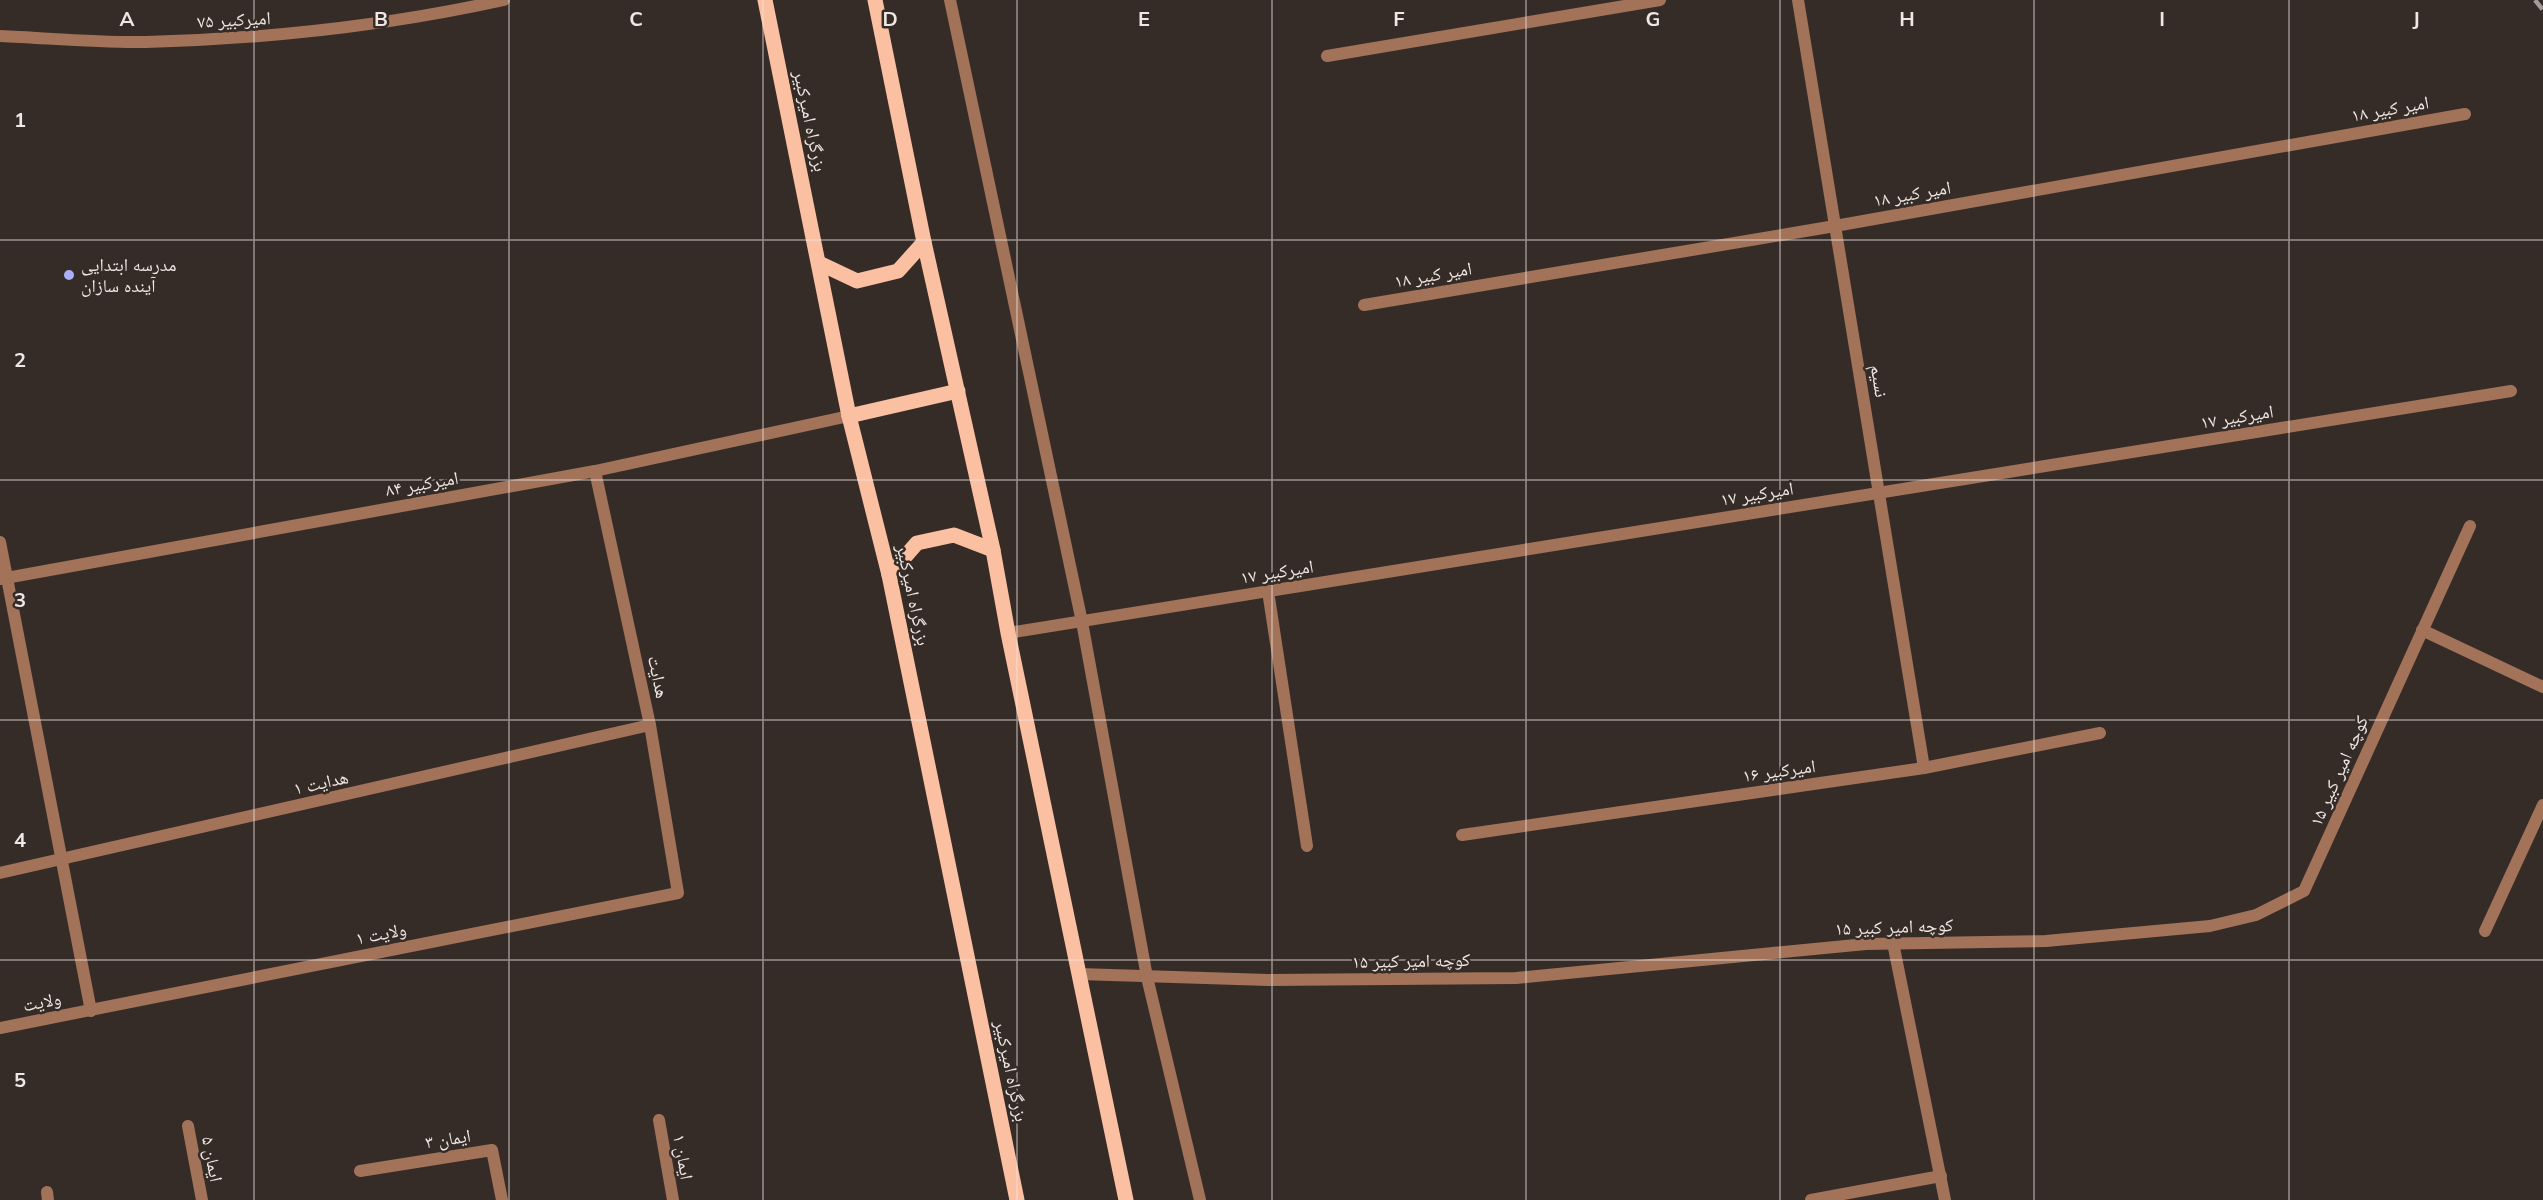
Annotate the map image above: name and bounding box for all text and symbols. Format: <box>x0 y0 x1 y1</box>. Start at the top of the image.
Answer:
text: A <box>120 6 135 31</box>
street label: امیرکبیر ۷۵ <box>197 6 271 33</box>
text: B <box>374 6 388 31</box>
text: C <box>629 6 643 31</box>
text: D <box>882 6 898 31</box>
text: E <box>1138 6 1150 31</box>
text: F <box>1393 6 1405 31</box>
text: G <box>1646 6 1660 31</box>
text: H <box>1899 6 1915 31</box>
text: I <box>2159 6 2165 31</box>
text: J <box>2412 6 2420 31</box>
street label: بزرگراه امیرکبیر <box>788 67 832 174</box>
street label: امیر کبیر ۱۸ <box>2349 90 2430 127</box>
text: 1 <box>14 107 26 132</box>
street label: امیر کبیر ۱۸ <box>1871 175 1952 212</box>
place label: مدرسه ابتدایی آینده سازان <box>81 253 176 297</box>
street label: امیر کبیر ۱۸ <box>1392 256 1473 293</box>
marker: مدرسه ابتدایی آینده سازان <box>62 268 76 282</box>
text: 2 <box>14 347 26 372</box>
street label: نسیم <box>1865 363 1893 399</box>
street label: امیرکبیر ۱۷ <box>2199 399 2275 434</box>
street label: امیرکبیر ۸۴ <box>384 466 460 501</box>
street label: امیرکبیر ۱۷ <box>1719 476 1795 511</box>
street label: بزرگراه امیرکبیر <box>891 541 935 648</box>
street label: امیرکبیر ۱۷ <box>1239 554 1315 589</box>
text: 3 <box>14 587 26 612</box>
street label: هدایت <box>643 654 674 700</box>
street label: کوچه امیر کبیر ۱۵ <box>2304 712 2373 830</box>
street label: امیرکبیر ۱۶ <box>1741 754 1817 787</box>
street label: هدایت ۱ <box>291 765 351 800</box>
text: 4 <box>14 827 26 852</box>
street label: کوچه امیر کبیر ۱۵ <box>1834 913 1954 940</box>
street label: ولایت ۱ <box>353 917 408 950</box>
street label: کوچه امیر کبیر ۱۵ <box>1352 948 1471 973</box>
street label: ولایت <box>21 987 63 1016</box>
street label: بزرگراه امیرکبیر <box>989 1017 1033 1124</box>
text: 5 <box>14 1067 26 1092</box>
street label: ایمان ۳ <box>424 1124 472 1153</box>
street label: ایمان ۱ <box>668 1132 699 1181</box>
street label: ایمان ۵ <box>197 1134 228 1184</box>

